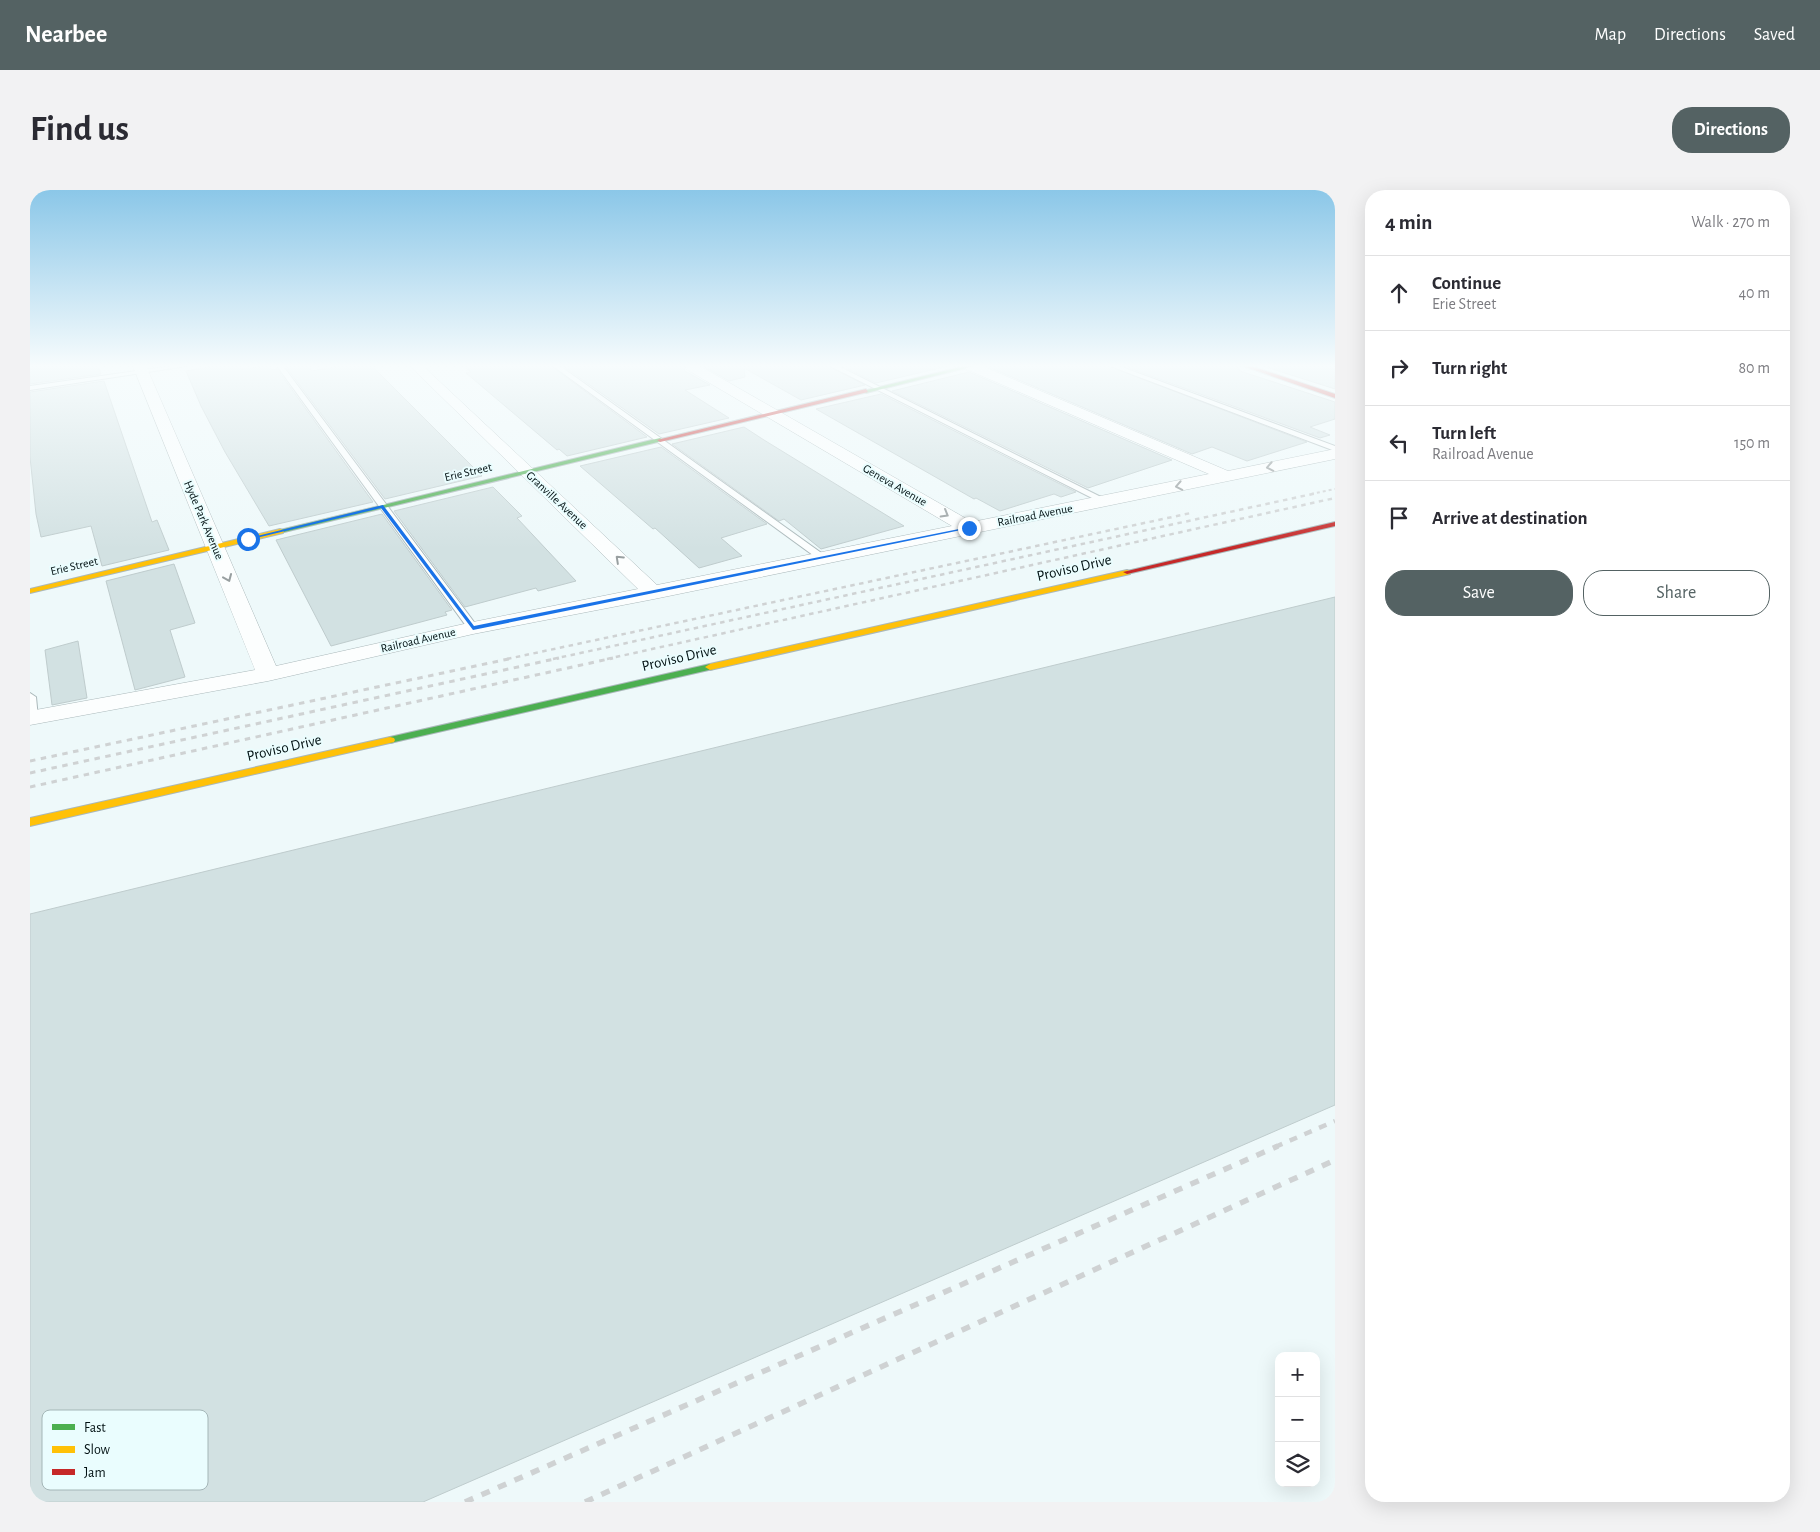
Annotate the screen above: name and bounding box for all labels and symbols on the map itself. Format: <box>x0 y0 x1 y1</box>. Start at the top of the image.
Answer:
street label: Erie Street <box>443 461 493 483</box>
street label: Geneva Avenue <box>861 462 929 508</box>
one-way arrow <box>1266 462 1275 472</box>
street label: Granville Avenue <box>524 469 590 531</box>
street label: Hyde Park Avenue <box>181 479 226 561</box>
one-way arrow <box>1175 480 1184 491</box>
street label: Railroad Avenue <box>996 502 1074 528</box>
one-way arrow <box>939 508 948 518</box>
route end <box>958 517 981 540</box>
route start <box>237 528 260 551</box>
street label: Proviso Drive <box>1035 552 1113 584</box>
street label: Erie Street <box>49 555 99 577</box>
one-way arrow <box>616 556 625 565</box>
one-way arrow <box>222 573 233 582</box>
street label: Railroad Avenue <box>379 626 457 654</box>
street label: Proviso Drive <box>640 642 718 674</box>
street label: Proviso Drive <box>245 732 323 764</box>
legend <box>42 1410 208 1490</box>
text: Fast <box>84 1421 106 1435</box>
text: Slow <box>84 1443 111 1457</box>
text: Jam <box>84 1466 106 1480</box>

